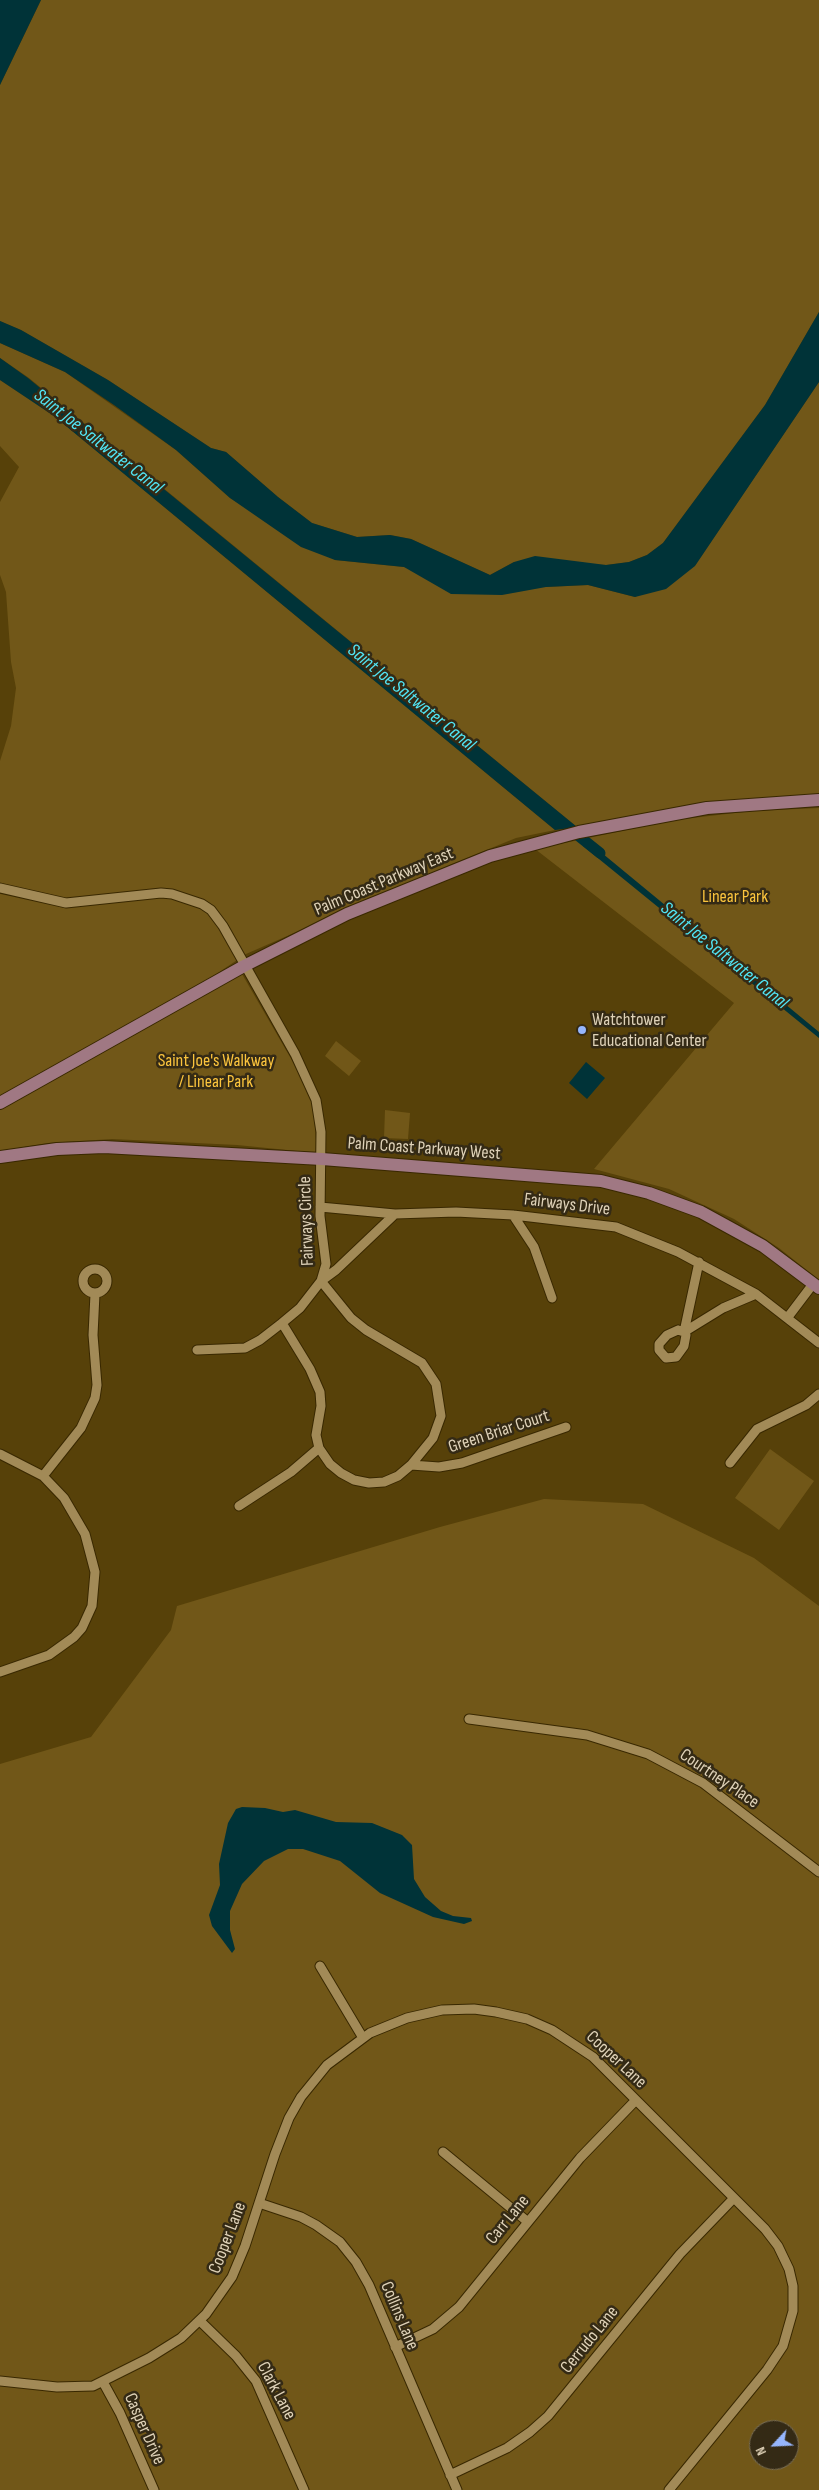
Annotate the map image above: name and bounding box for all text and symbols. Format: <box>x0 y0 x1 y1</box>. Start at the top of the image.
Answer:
water label: Saint Joe Saltwater Canal <box>29 384 167 500</box>
water label: Saint Joe Saltwater Canal <box>343 640 479 756</box>
street label: Palm Coast Parkway East <box>311 843 457 921</box>
park label: Linear Park <box>702 886 768 908</box>
water label: Saint Joe Saltwater Canal <box>656 898 792 1014</box>
place label: Watchtower Educational Center <box>592 1009 707 1052</box>
marker: Watchtower Educational Center <box>576 1024 588 1036</box>
park label: Saint Joe's Walkway / Linear Park <box>158 1050 274 1092</box>
street label: Palm Coast Parkway West <box>347 1133 501 1165</box>
street label: Fairways Circle <box>295 1176 319 1266</box>
street label: Fairways Drive <box>523 1189 611 1221</box>
street label: Green Briar Court <box>446 1406 552 1458</box>
street label: Courtney Place <box>675 1745 763 1813</box>
street label: Cooper Lane <box>581 2027 651 2093</box>
street label: Carr Lane <box>482 2191 534 2249</box>
street label: Cooper Lane <box>205 2199 251 2277</box>
street label: Collins Lane <box>375 2279 423 2353</box>
street label: Cerrudo Lane <box>556 2302 624 2378</box>
street label: Clark Lane <box>252 2358 300 2424</box>
street label: Casper Drive <box>119 2390 169 2468</box>
north arrow <box>749 2420 799 2470</box>
text: N <box>752 2444 770 2458</box>

